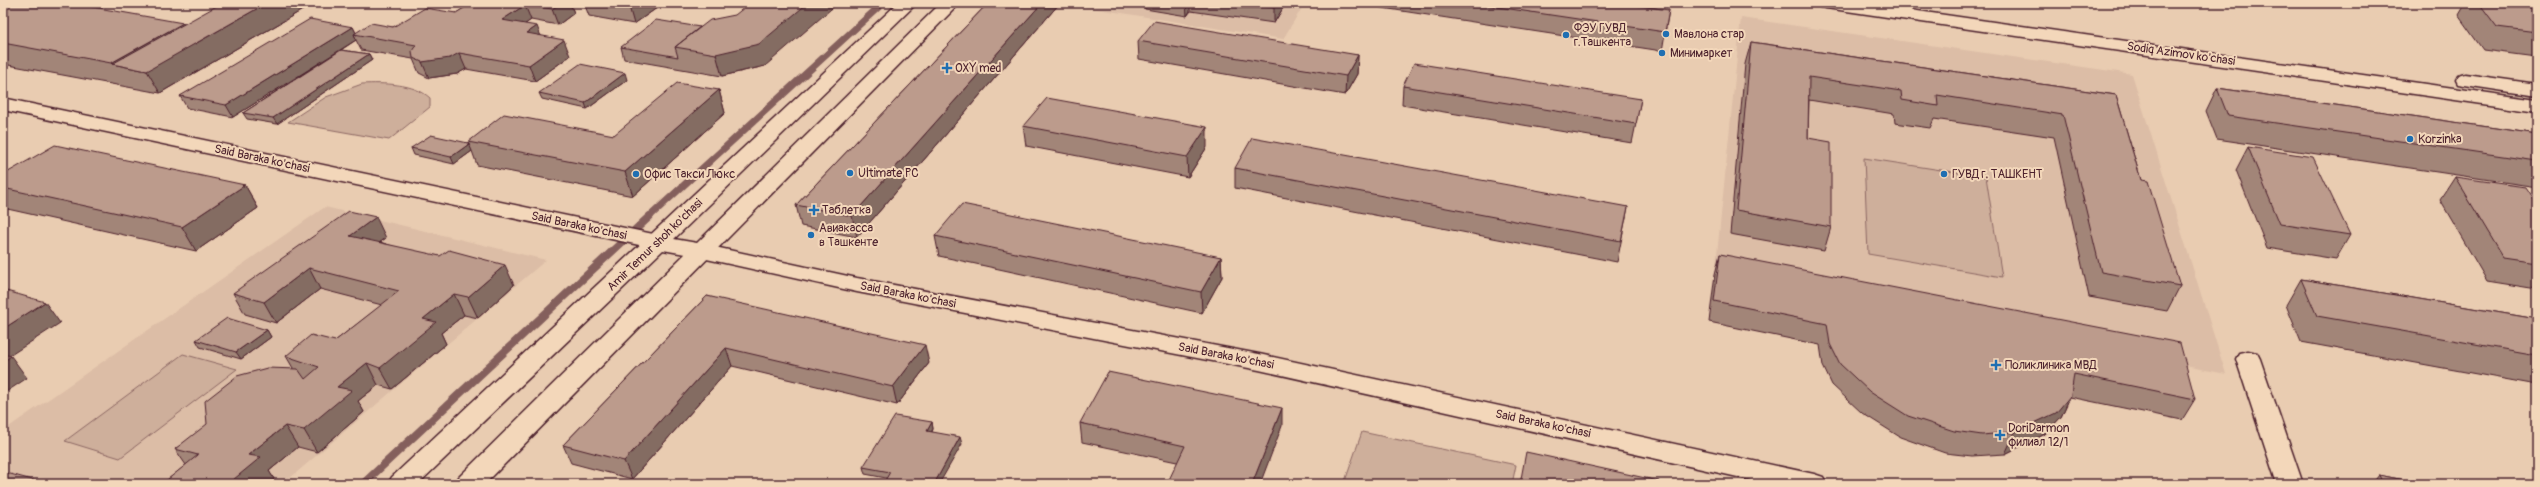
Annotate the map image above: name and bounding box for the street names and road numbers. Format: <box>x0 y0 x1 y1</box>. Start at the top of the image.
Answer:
street label: Sodiq Azimov ko'chasi <box>2126 39 2236 69</box>
street label: Said Baraka ko'chasi <box>213 142 311 176</box>
street label: Amir Temur shoh ko'chasi <box>604 196 706 294</box>
street label: Said Baraka ko'chasi <box>530 209 628 243</box>
street label: Said Baraka ko'chasi <box>859 278 957 312</box>
street label: Said Baraka ko'chasi <box>1177 339 1275 373</box>
street label: Said Baraka ko'chasi <box>1494 407 1592 441</box>

